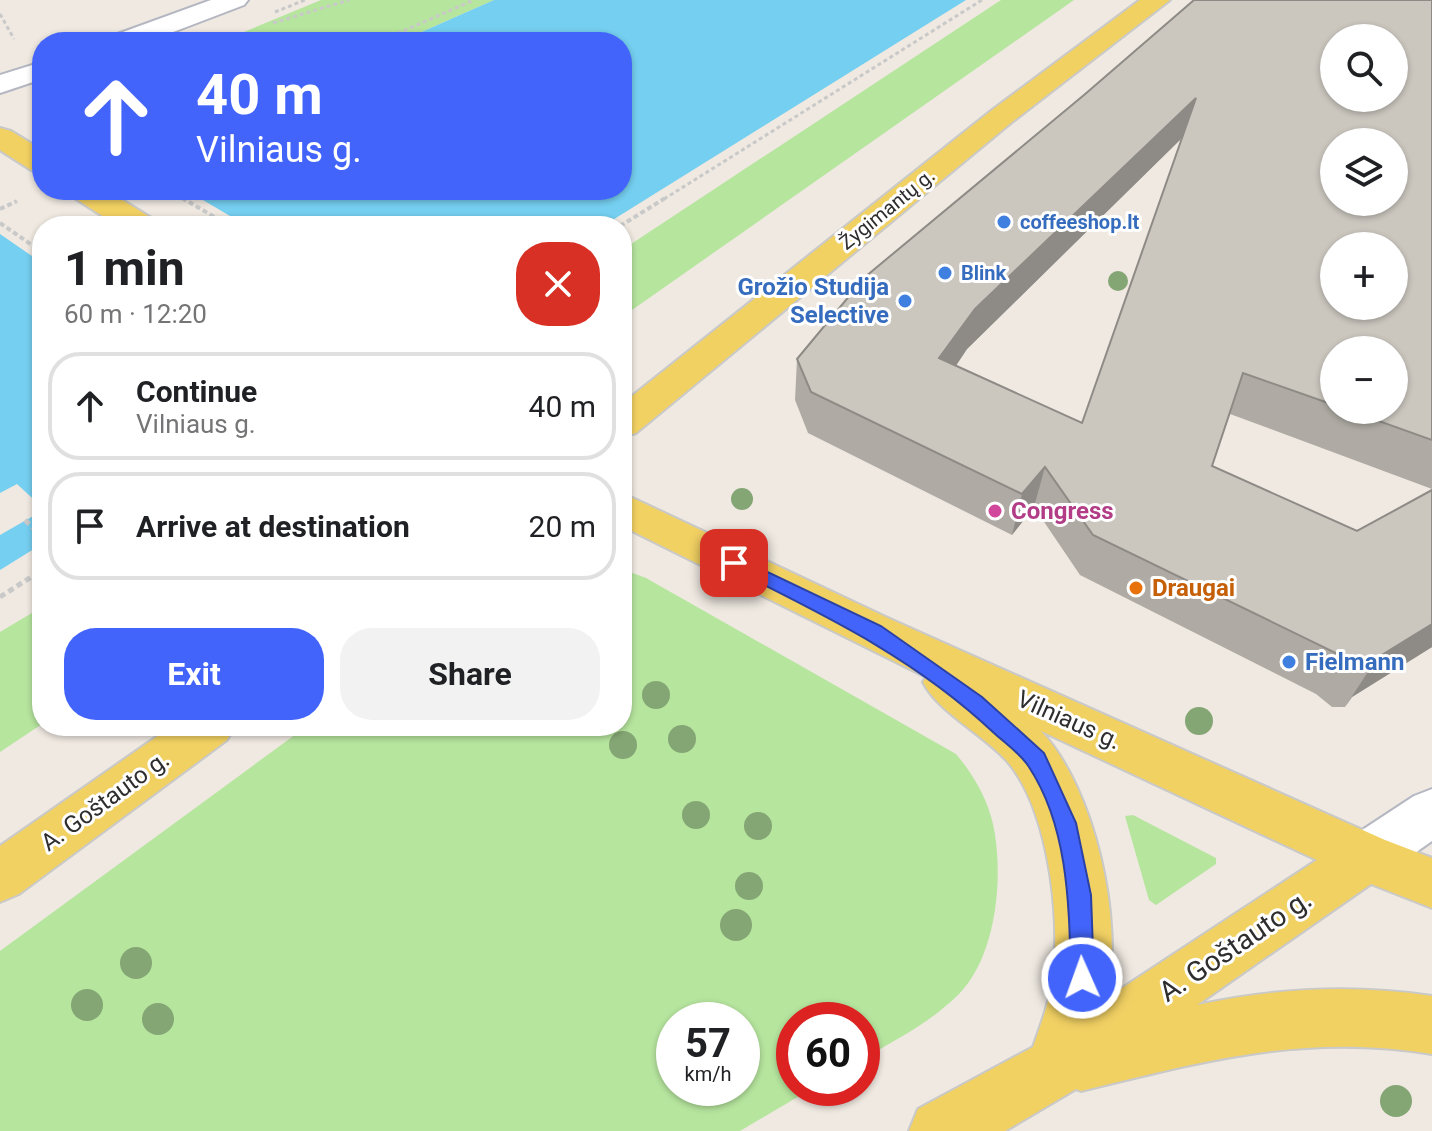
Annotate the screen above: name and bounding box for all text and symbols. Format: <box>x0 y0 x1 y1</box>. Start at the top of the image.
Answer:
map controls <box>1320 24 1408 424</box>
button: search <box>1320 24 1408 112</box>
text: 40 m <box>196 62 323 128</box>
icon: ahead <box>64 64 168 168</box>
button: layers <box>1320 128 1408 216</box>
text: Vilniaus g. <box>196 129 362 171</box>
street label: Žygimantų g. <box>835 163 939 255</box>
place label: coffeeshop.lt <box>1020 210 1140 234</box>
marker: coffeeshop.lt <box>995 213 1013 231</box>
button: + <box>1320 232 1408 320</box>
text: 1 min <box>64 240 185 297</box>
button: close <box>516 242 600 326</box>
place label: Blink <box>961 261 1007 285</box>
marker: Blink <box>936 264 954 282</box>
place label: Grožio Studija Selective <box>737 273 889 329</box>
marker: Grožio Studija Selective <box>896 292 914 310</box>
text: 60 m · 12:20 <box>64 299 207 329</box>
button: − <box>1320 336 1408 424</box>
text: Continue <box>136 374 257 409</box>
icon: ahead <box>68 384 112 428</box>
text: 40 m <box>529 389 596 424</box>
text: Vilniaus g. <box>136 409 256 439</box>
place label: Congress <box>1011 497 1114 525</box>
marker: Congress <box>986 502 1004 520</box>
icon: arrive <box>68 504 112 548</box>
text: Arrive at destination <box>136 509 410 544</box>
text: 20 m <box>529 509 596 544</box>
pin <box>700 529 768 597</box>
icon: arrive <box>712 541 756 585</box>
place label: Draugai <box>1152 574 1235 602</box>
marker: Draugai <box>1127 579 1145 597</box>
button: Exit <box>64 628 324 720</box>
button: Share <box>340 628 600 720</box>
place label: Fielmann <box>1305 648 1404 676</box>
marker: Fielmann <box>1280 653 1298 671</box>
street label: Vilniaus g. <box>1013 685 1125 755</box>
street label: A. Goštauto g. <box>35 745 175 857</box>
street label: A. Goštauto g. <box>1153 882 1318 1009</box>
position arrow <box>1040 936 1124 1020</box>
speed limit sign: 60 <box>776 1002 880 1106</box>
text: 57 <box>685 1020 731 1067</box>
text: km/h <box>685 1062 731 1086</box>

